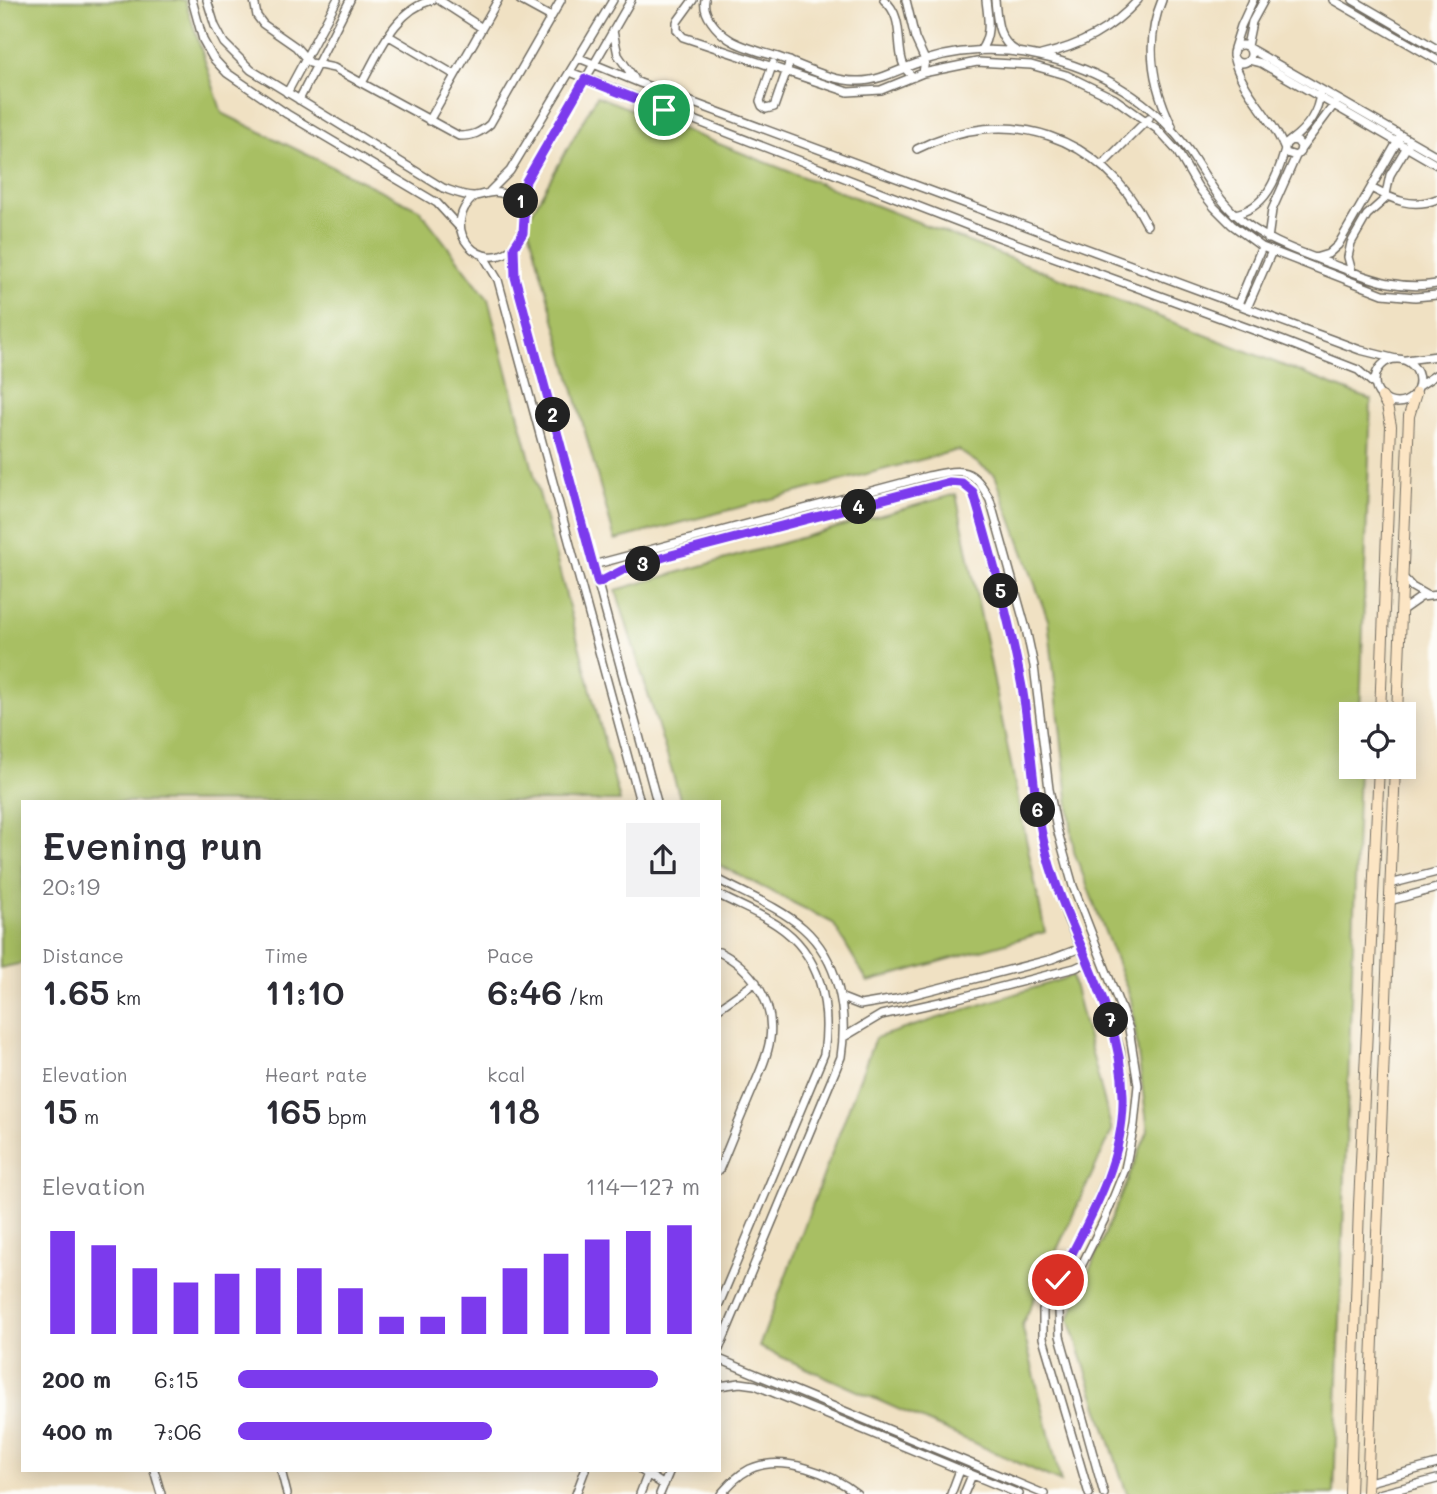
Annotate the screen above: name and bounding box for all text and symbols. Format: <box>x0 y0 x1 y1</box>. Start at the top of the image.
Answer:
pin <box>634 80 694 140</box>
icon: arrive <box>645 91 683 129</box>
pin: 1 <box>504 184 538 218</box>
text: 1 <box>516 188 525 213</box>
pin: 2 <box>536 398 570 432</box>
text: 2 <box>547 402 558 427</box>
pin: 4 <box>842 490 876 524</box>
text: 4 <box>852 494 865 519</box>
pin: 3 <box>626 546 660 582</box>
text: 3 <box>637 551 648 576</box>
pin: 5 <box>984 574 1018 608</box>
text: 5 <box>995 578 1006 603</box>
map controls <box>1339 702 1416 779</box>
button: locate <box>1339 702 1416 779</box>
pin: 6 <box>1020 792 1056 828</box>
text: 6 <box>1032 797 1043 822</box>
text: Evening run <box>42 820 263 870</box>
button: share <box>626 823 700 897</box>
text: 20:19 <box>42 871 100 901</box>
text: Distance <box>42 943 124 968</box>
text: Time <box>265 943 308 968</box>
text: Pace <box>487 943 534 968</box>
text: 1.65 <box>42 968 110 1014</box>
text: 11:10 <box>265 968 345 1014</box>
text: 6:46 <box>487 968 562 1014</box>
text: km <box>110 985 141 1010</box>
text: /km <box>562 985 604 1010</box>
pin: 7 <box>1094 1002 1128 1038</box>
text: 7 <box>1105 1007 1116 1032</box>
text: Elevation <box>42 1062 127 1087</box>
text: Heart rate <box>265 1062 367 1087</box>
text: kcal <box>487 1062 525 1087</box>
text: 15 <box>42 1087 78 1133</box>
text: 165 <box>265 1087 322 1133</box>
text: 118 <box>487 1087 540 1133</box>
text: m <box>78 1104 99 1129</box>
text: bpm <box>322 1104 367 1129</box>
text: Elevation <box>42 1171 145 1201</box>
text: 114–127 m <box>586 1171 700 1201</box>
pin <box>1028 1250 1088 1310</box>
icon: check <box>1039 1261 1077 1299</box>
text: 200 m <box>42 1364 111 1394</box>
text: 6:15 <box>154 1364 199 1394</box>
text: 400 m <box>42 1416 113 1446</box>
text: 7:06 <box>154 1416 202 1446</box>

